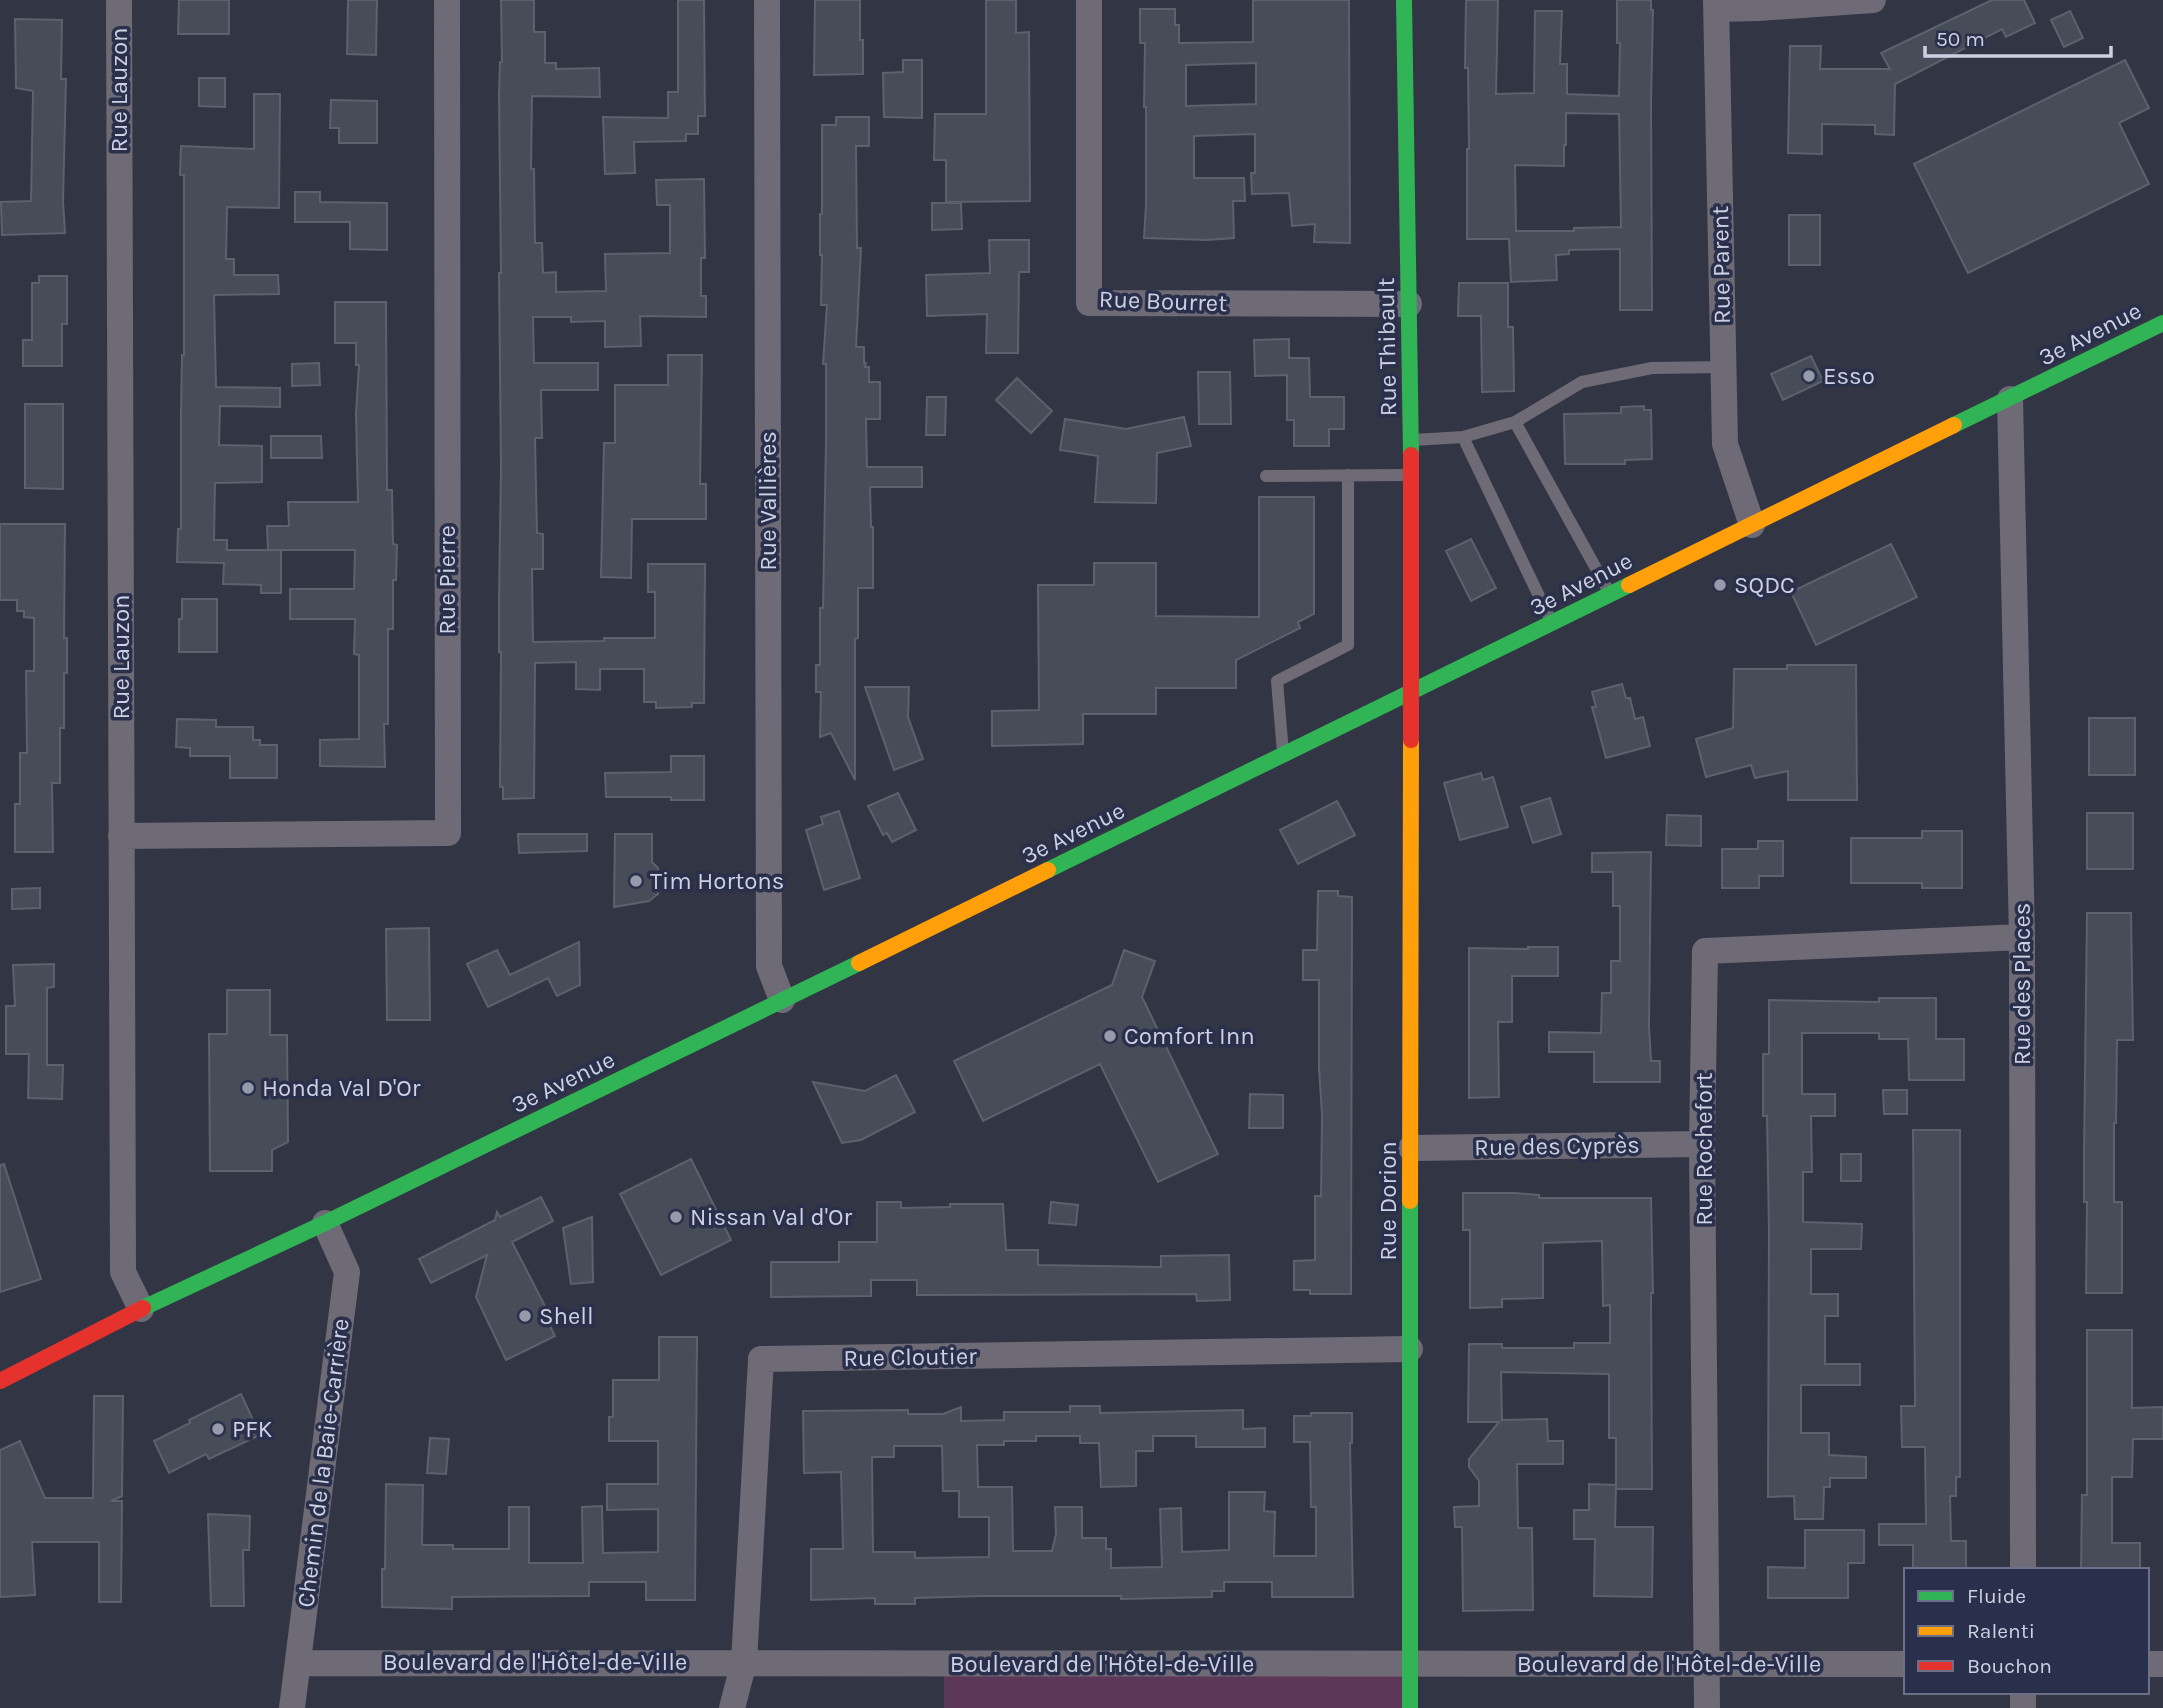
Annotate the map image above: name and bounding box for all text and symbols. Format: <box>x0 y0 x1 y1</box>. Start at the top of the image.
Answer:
scale bar <box>1925 14 2110 58</box>
street label: Rue Lauzon <box>105 27 133 153</box>
text: 50 m <box>1936 27 1985 51</box>
street label: Rue Parent <box>1706 206 1736 324</box>
street label: Rue Thibault <box>1372 277 1402 417</box>
street label: Rue Bourret <box>1098 285 1228 317</box>
street label: 3e Avenue <box>2034 296 2146 372</box>
place label: Esso <box>1823 362 1875 390</box>
marker: Esso <box>1801 368 1817 384</box>
street label: Rue Vallières <box>754 431 782 571</box>
street label: Rue Pierre <box>433 525 461 635</box>
street label: 3e Avenue <box>1525 546 1637 622</box>
place label: SQDC <box>1734 571 1795 599</box>
marker: SQDC <box>1712 577 1728 593</box>
street label: Rue Lauzon <box>107 594 135 720</box>
street label: 3e Avenue <box>1017 796 1129 870</box>
place label: Tim Hortons <box>650 867 784 895</box>
marker: Tim Hortons <box>628 873 644 889</box>
street label: Rue des Places <box>2008 903 2036 1065</box>
place label: Comfort Inn <box>1124 1022 1255 1050</box>
marker: Comfort Inn <box>1102 1028 1118 1044</box>
street label: 3e Avenue <box>507 1045 619 1119</box>
street label: Rue Rochefort <box>1690 1072 1718 1226</box>
place label: Honda Val D'Or <box>262 1074 421 1102</box>
marker: Honda Val D'Or <box>240 1080 256 1096</box>
street label: Rue des Cyprès <box>1474 1131 1640 1161</box>
street label: Rue Dorion <box>1374 1141 1402 1261</box>
place label: Nissan Val d'Or <box>690 1203 853 1231</box>
marker: Nissan Val d'Or <box>668 1209 684 1225</box>
place label: Shell <box>539 1302 594 1330</box>
marker: Shell <box>517 1308 533 1324</box>
street label: Chemin de la Baie-Carrière <box>291 1317 355 1609</box>
street label: Rue Cloutier <box>843 1342 977 1372</box>
place label: PFK <box>232 1415 273 1443</box>
marker: PFK <box>210 1421 226 1437</box>
legend <box>1904 1568 2149 1694</box>
text: Fluide <box>1967 1584 2026 1608</box>
text: Ralenti <box>1967 1619 2035 1643</box>
street label: Boulevard de l'Hôtel-de-Ville <box>383 1648 687 1676</box>
street label: Boulevard de l'Hôtel-de-Ville <box>950 1650 1254 1678</box>
street label: Boulevard de l'Hôtel-de-Ville <box>1517 1650 1821 1678</box>
text: Bouchon <box>1967 1654 2052 1678</box>

